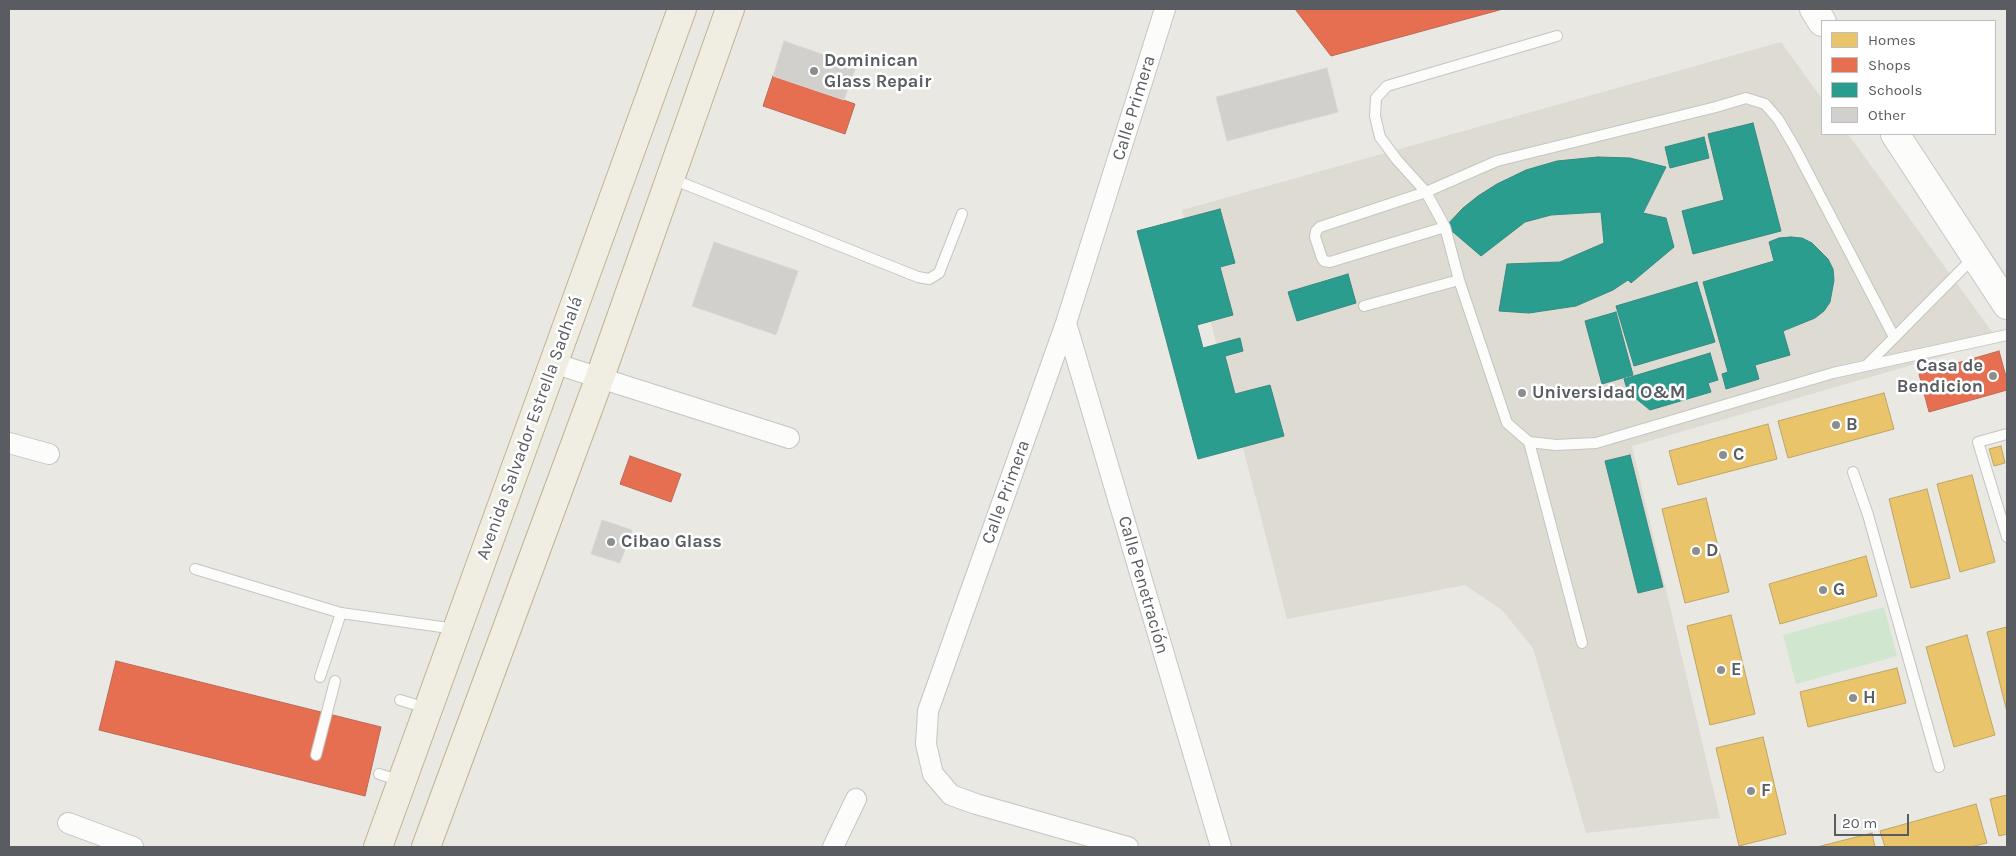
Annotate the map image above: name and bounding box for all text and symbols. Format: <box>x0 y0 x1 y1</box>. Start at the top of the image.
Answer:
legend <box>1821 20 1996 135</box>
text: Homes <box>1868 31 1916 49</box>
place label: Dominican Glass Repair <box>824 50 931 92</box>
street label: Calle Primera <box>1108 53 1160 163</box>
text: Shops <box>1868 56 1911 74</box>
marker: Dominican Glass Repair <box>808 65 820 77</box>
text: Schools <box>1868 81 1922 99</box>
text: Other <box>1868 106 1906 124</box>
street label: Avenida Salvador Estrella Sadhalá <box>472 293 588 563</box>
place label: Casa de Bendicion <box>1897 355 1983 398</box>
marker: Casa de Bendicion <box>1987 370 1999 382</box>
place label: Universidad O&M <box>1532 382 1685 404</box>
marker: Universidad O&M <box>1516 387 1528 399</box>
place label: B <box>1846 414 1858 436</box>
marker: B <box>1830 419 1842 431</box>
street label: Calle Primera <box>977 437 1035 547</box>
place label: C <box>1733 444 1744 466</box>
marker: C <box>1717 449 1729 461</box>
street label: Calle Penetración <box>1113 514 1173 656</box>
place label: Cibao Glass <box>621 531 722 553</box>
marker: Cibao Glass <box>605 536 617 548</box>
place label: D <box>1706 540 1718 562</box>
marker: D <box>1690 545 1702 557</box>
place label: G <box>1833 579 1845 601</box>
marker: G <box>1817 584 1829 596</box>
place label: E <box>1731 659 1742 681</box>
marker: E <box>1715 664 1727 676</box>
place label: H <box>1863 687 1876 709</box>
marker: H <box>1847 692 1859 704</box>
place label: F <box>1761 780 1771 802</box>
marker: F <box>1745 785 1757 797</box>
scale bar <box>1836 804 1911 836</box>
text: 20 m <box>1842 814 1877 832</box>

